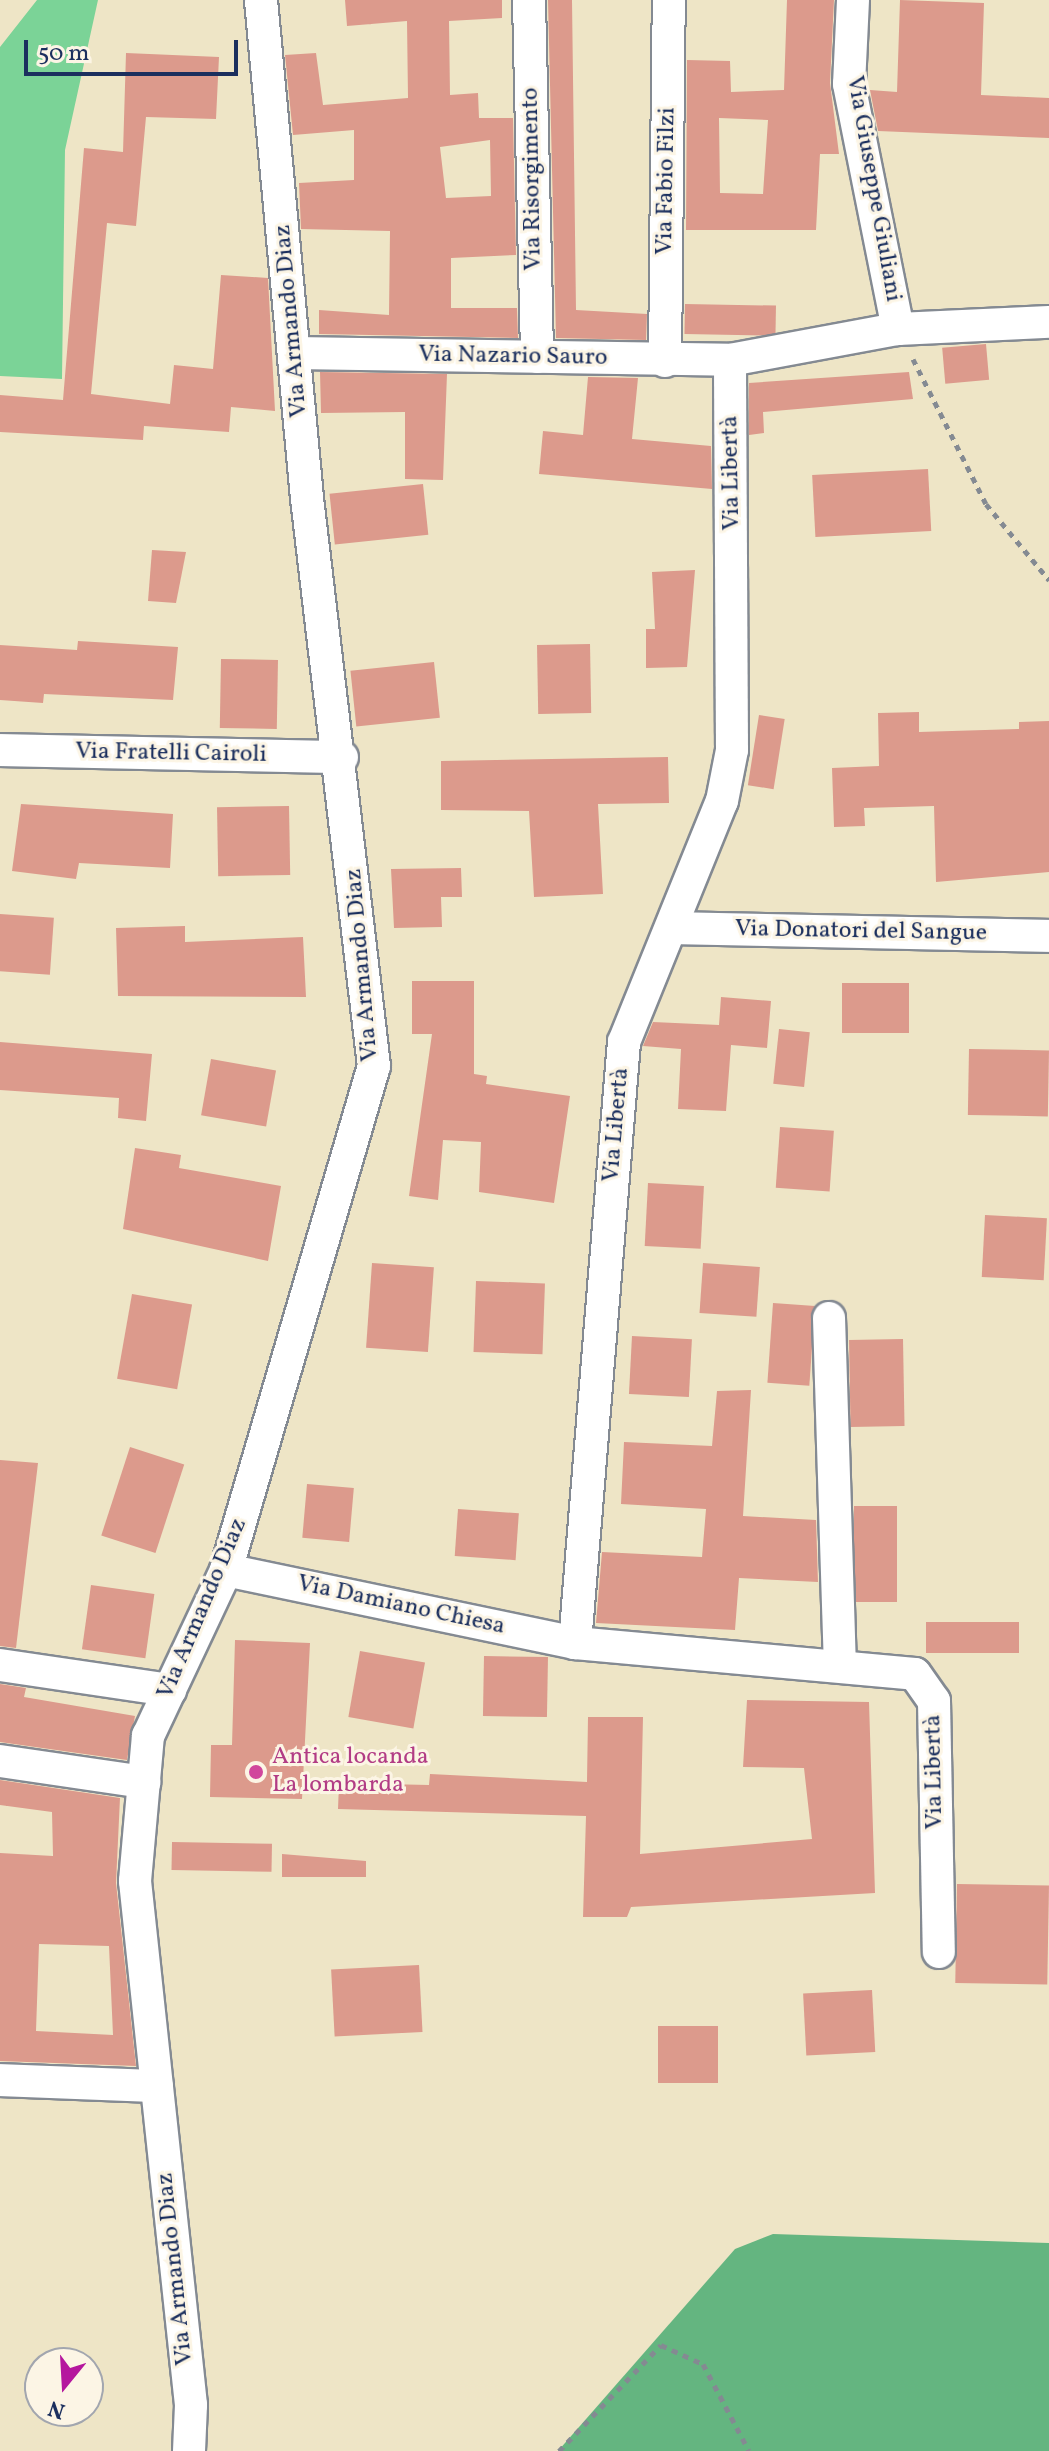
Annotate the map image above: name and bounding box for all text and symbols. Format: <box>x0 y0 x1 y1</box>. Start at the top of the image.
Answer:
scale bar <box>28 24 242 74</box>
text: 50 m <box>38 37 90 71</box>
street label: Via Giuseppe Giuliani <box>839 74 907 304</box>
street label: Via Risorgimento <box>517 87 549 271</box>
street label: Via Fabio Filzi <box>651 107 683 255</box>
street label: Via Armando Diaz <box>269 223 315 419</box>
street label: Via Nazario Sauro <box>418 341 608 373</box>
street label: Via Libertà <box>717 415 747 531</box>
street label: Via Fratelli Cairoli <box>75 738 267 770</box>
street label: Via Armando Diaz <box>340 867 386 1063</box>
street label: Via Donatori del Sangue <box>735 915 987 949</box>
street label: Via Libertà <box>598 1067 636 1183</box>
street label: Via Armando Diaz <box>152 1514 254 1704</box>
street label: Via Damiano Chiesa <box>294 1570 508 1642</box>
street label: Via Libertà <box>920 1714 950 1830</box>
place label: Antica locanda La lombarda <box>272 1744 429 1800</box>
marker: Antica locanda La lombarda <box>247 1763 265 1781</box>
street label: Via Armando Diaz <box>152 2171 200 2367</box>
north arrow <box>24 2347 104 2427</box>
text: N <box>45 2391 69 2426</box>

